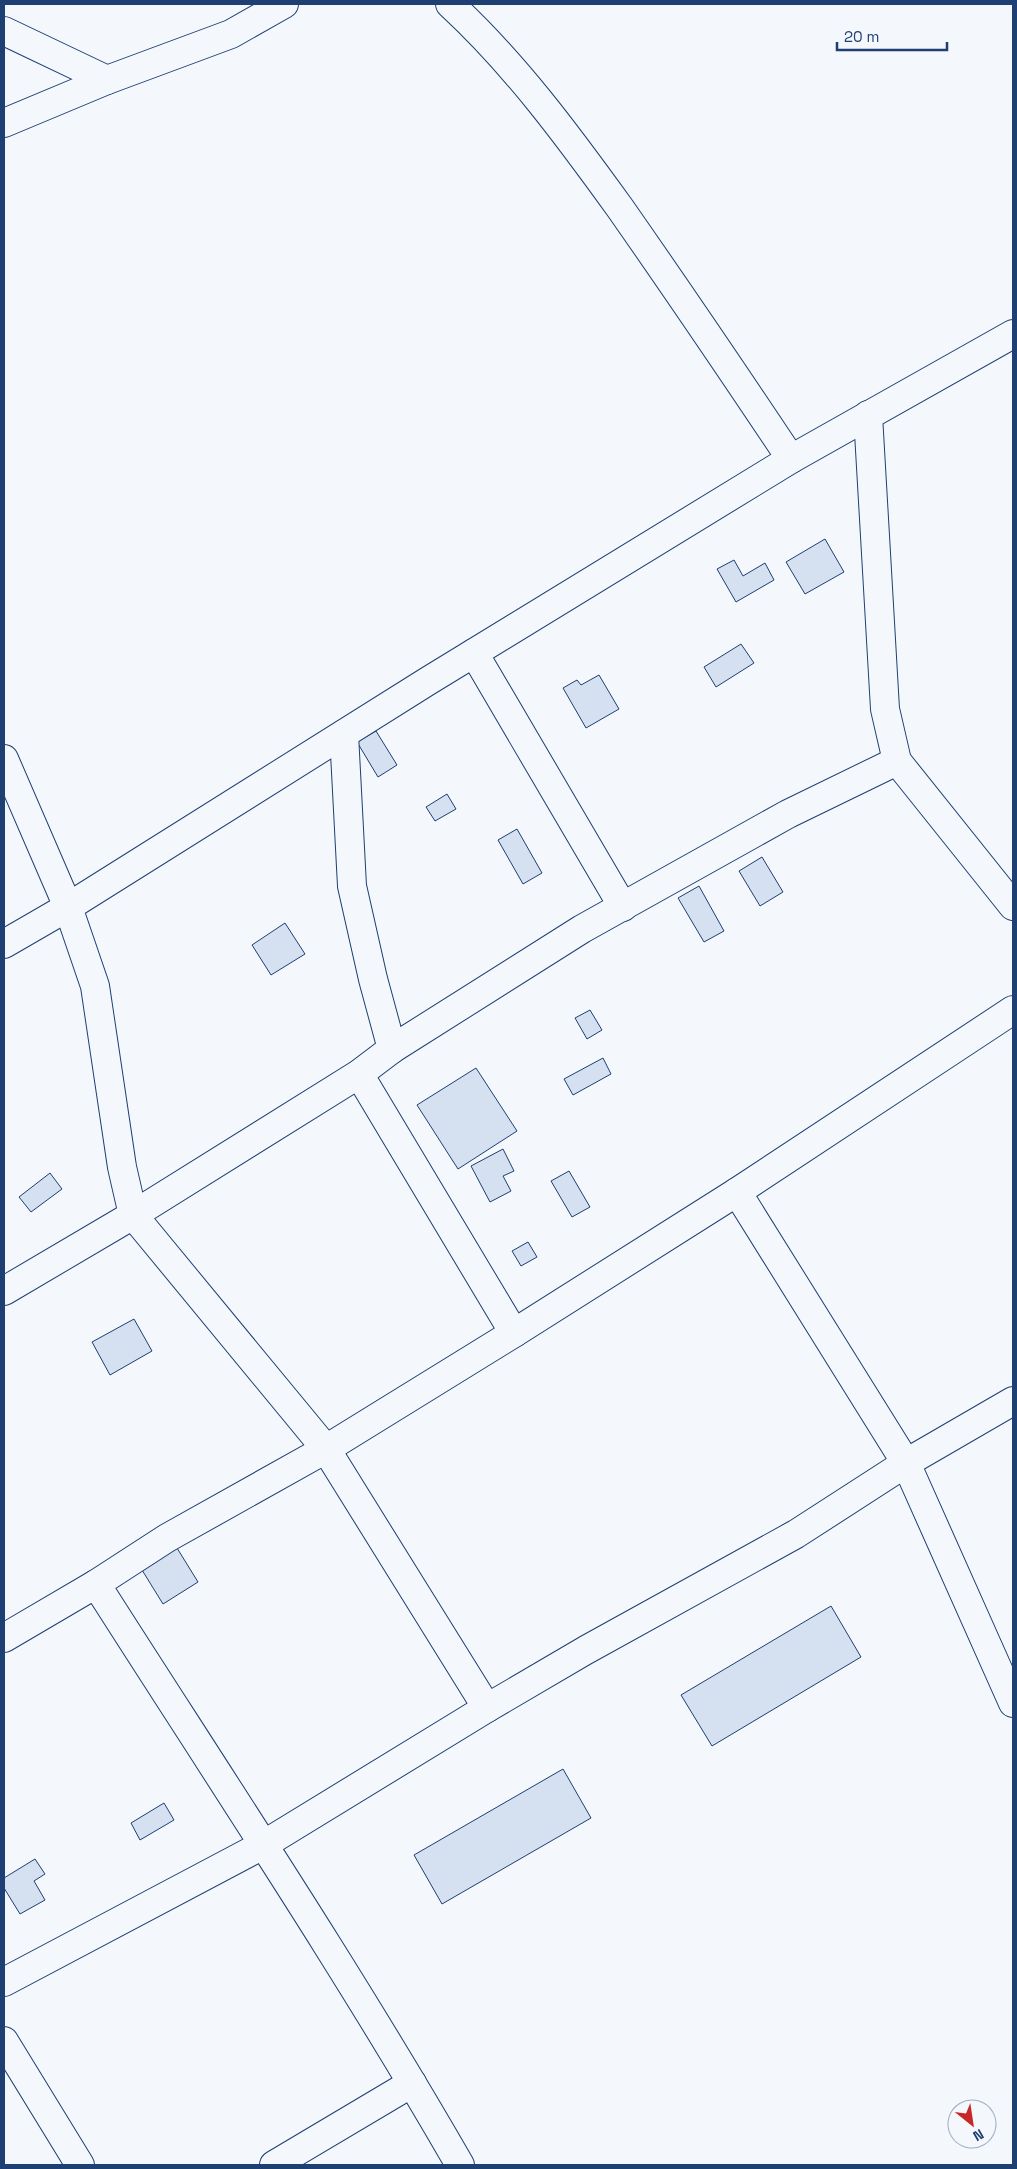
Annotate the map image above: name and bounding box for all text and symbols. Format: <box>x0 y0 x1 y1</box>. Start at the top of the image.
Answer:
scale bar <box>837 20 947 52</box>
text: 20 m <box>844 27 879 46</box>
north arrow <box>947 2099 997 2149</box>
text: N <box>970 2125 987 2145</box>

